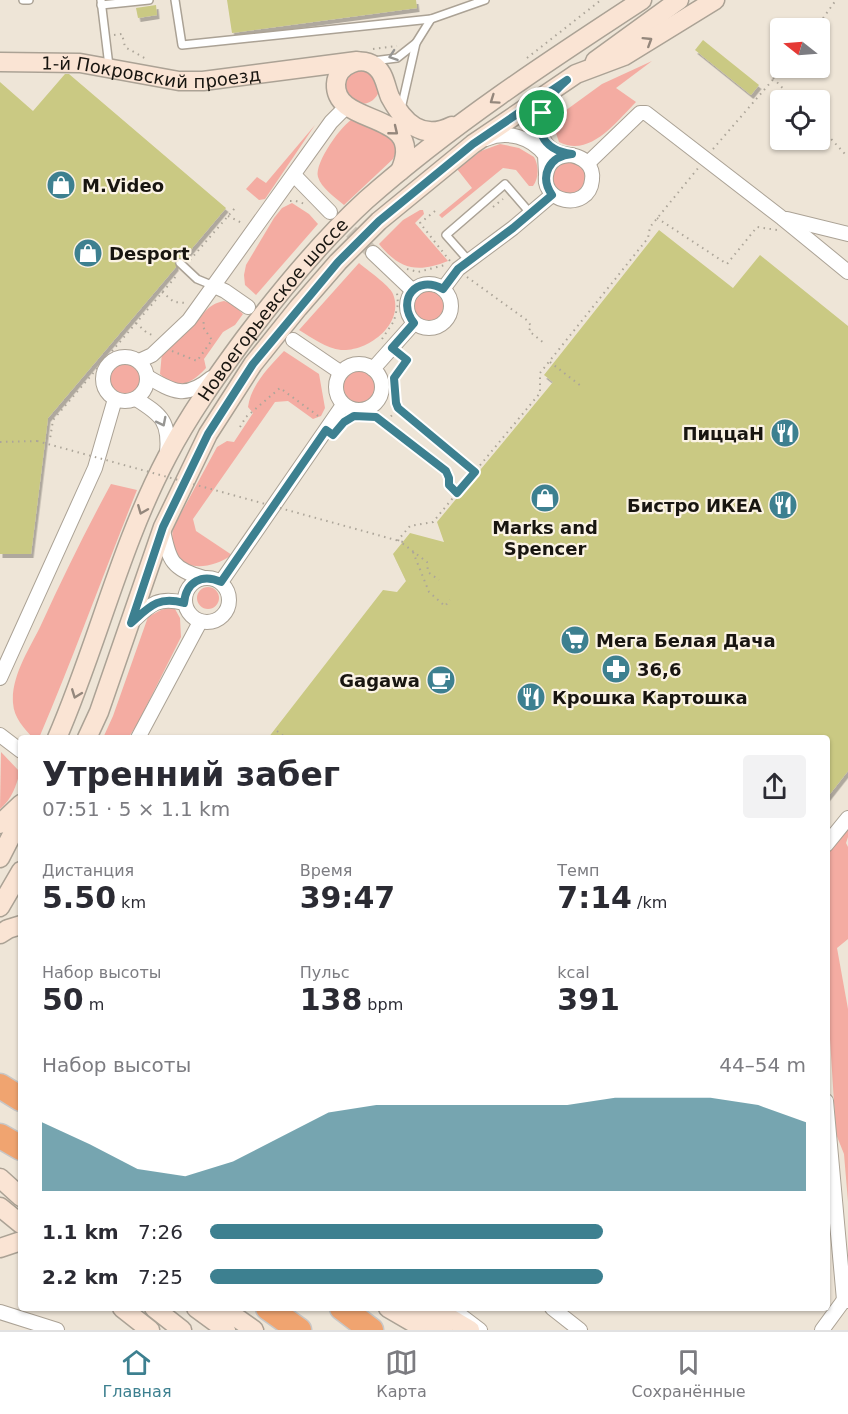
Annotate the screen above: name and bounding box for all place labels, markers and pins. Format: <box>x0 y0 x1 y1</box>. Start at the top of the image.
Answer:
pin <box>516 87 567 138</box>
shop icon: M.Video <box>45 169 77 201</box>
place label: M.Video <box>82 175 164 196</box>
shop icon: Desport <box>72 237 104 269</box>
place label: Desport <box>109 243 190 264</box>
restaurant icon: ПиццаН <box>769 417 801 449</box>
place label: ПиццаН <box>682 423 764 444</box>
shop icon: Marks and Spencer <box>529 482 561 514</box>
restaurant icon: Бистро ИКЕА <box>767 489 799 521</box>
place label: Бистро ИКЕА <box>627 495 762 516</box>
place label: Marks and Spencer <box>492 517 598 559</box>
supermarket icon: Мега Белая Дача <box>559 624 591 656</box>
place label: Мега Белая Дача <box>596 630 776 651</box>
pharmacy icon: 36,6 <box>600 653 632 685</box>
place label: 36,6 <box>637 659 681 680</box>
cafe icon: Gagawa <box>425 664 457 696</box>
place label: Gagawa <box>339 670 420 691</box>
restaurant icon: Крошка Картошка <box>515 681 547 713</box>
place label: Крошка Картошка <box>552 687 748 708</box>

